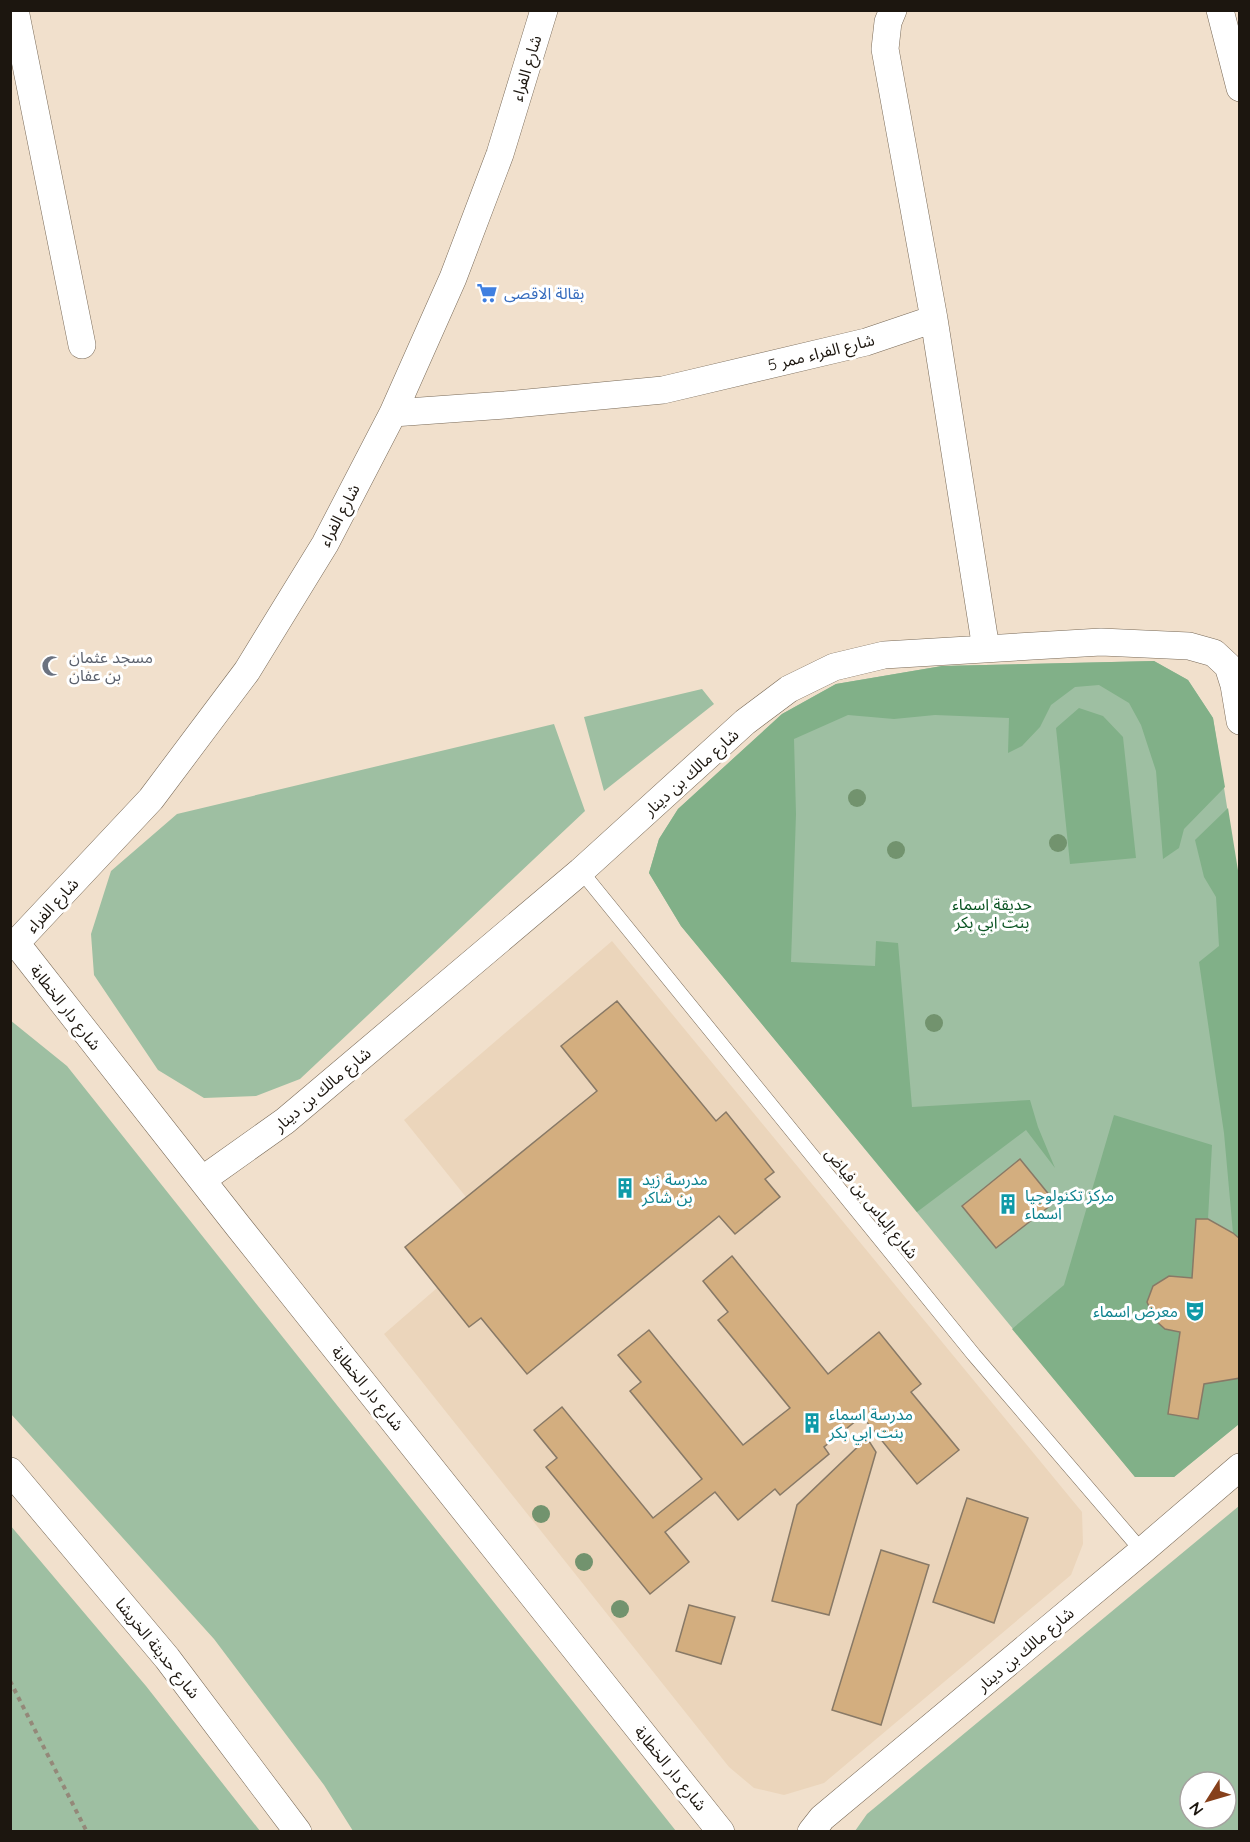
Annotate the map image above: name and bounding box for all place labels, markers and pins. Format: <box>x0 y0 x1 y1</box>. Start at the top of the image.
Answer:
supermarket icon: بقالة الاقصى <box>475 281 499 305</box>
place label: بقالة الاقصى <box>504 283 584 303</box>
place label: مسجد عثمان بن عفان <box>69 647 153 685</box>
mosque icon: مسجد عثمان بن عفان <box>40 654 64 678</box>
place label: مدرسة زيد بن شاكر <box>641 1169 708 1207</box>
building icon: مدرسة زيد بن شاكر <box>613 1176 637 1200</box>
place label: مركز تكنولوجيا اسماء <box>1025 1185 1114 1223</box>
building icon: مركز تكنولوجيا اسماء <box>996 1192 1020 1216</box>
theatre icon: معرض اسماء <box>1183 1299 1207 1323</box>
place label: معرض اسماء <box>1093 1301 1178 1321</box>
place label: مدرسة اسماء بنت ابي بكر <box>828 1404 913 1445</box>
building icon: مدرسة اسماء بنت ابي بكر <box>800 1411 824 1435</box>

